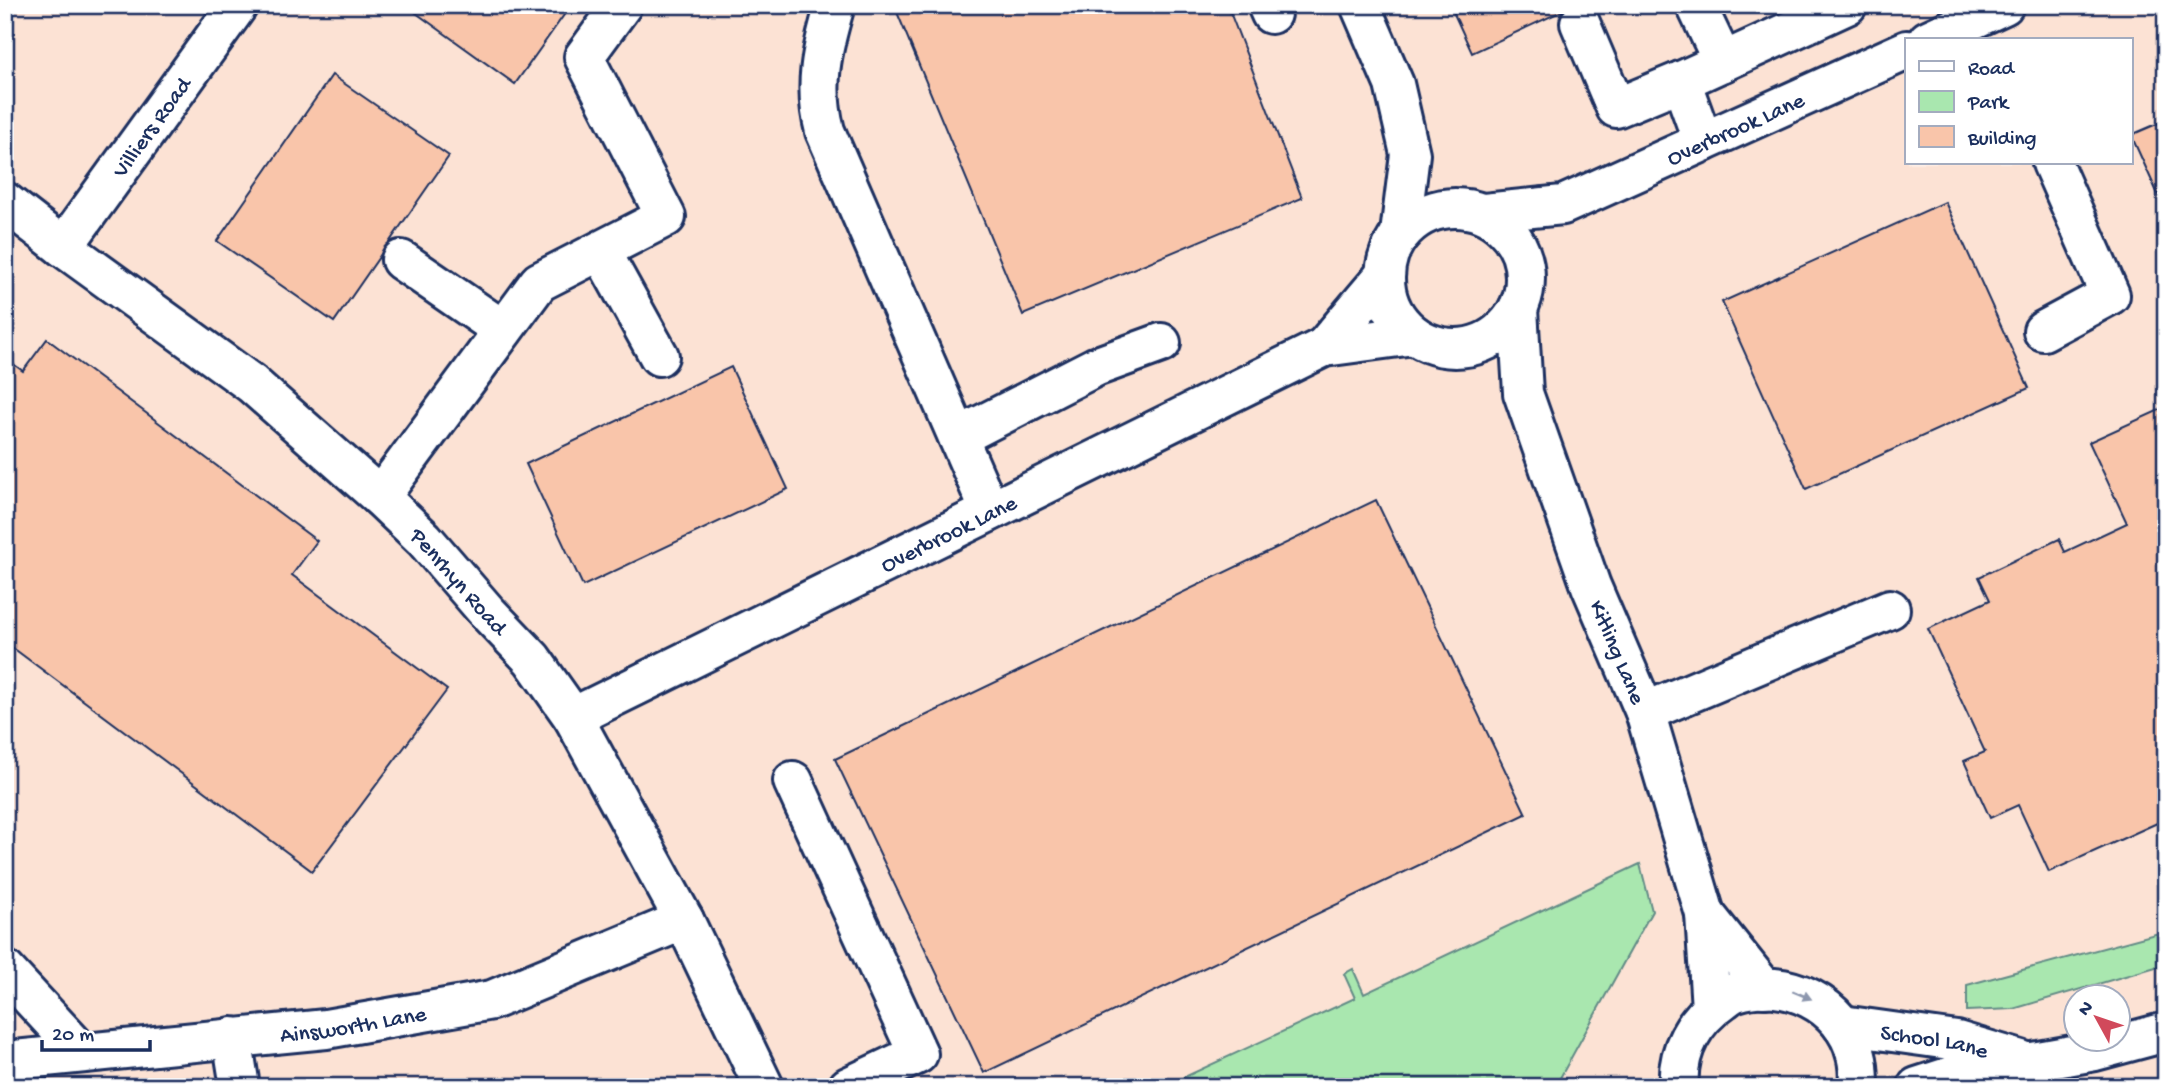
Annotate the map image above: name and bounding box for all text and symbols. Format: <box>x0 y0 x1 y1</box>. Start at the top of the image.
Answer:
legend <box>1905 38 2132 164</box>
text: Road <box>1968 58 2016 83</box>
street label: Villiers Road <box>107 72 199 185</box>
street label: Overbrook Lane <box>1663 88 1810 173</box>
text: Park <box>1967 92 2011 117</box>
text: Building <box>1967 128 2037 153</box>
street label: Overbrook Lane <box>877 490 1023 580</box>
street label: Penrhyn Road <box>403 522 513 643</box>
street label: Kitling Lane <box>1582 597 1650 710</box>
north arrow <box>2062 984 2132 1054</box>
one-way arrow <box>1791 990 1812 1001</box>
text: N <box>2074 997 2099 1021</box>
street label: Ainsworth Lane <box>279 1002 430 1050</box>
scale bar <box>42 1008 150 1052</box>
street label: School Lane <box>1879 1021 1992 1067</box>
text: 20 m <box>52 1024 94 1049</box>

